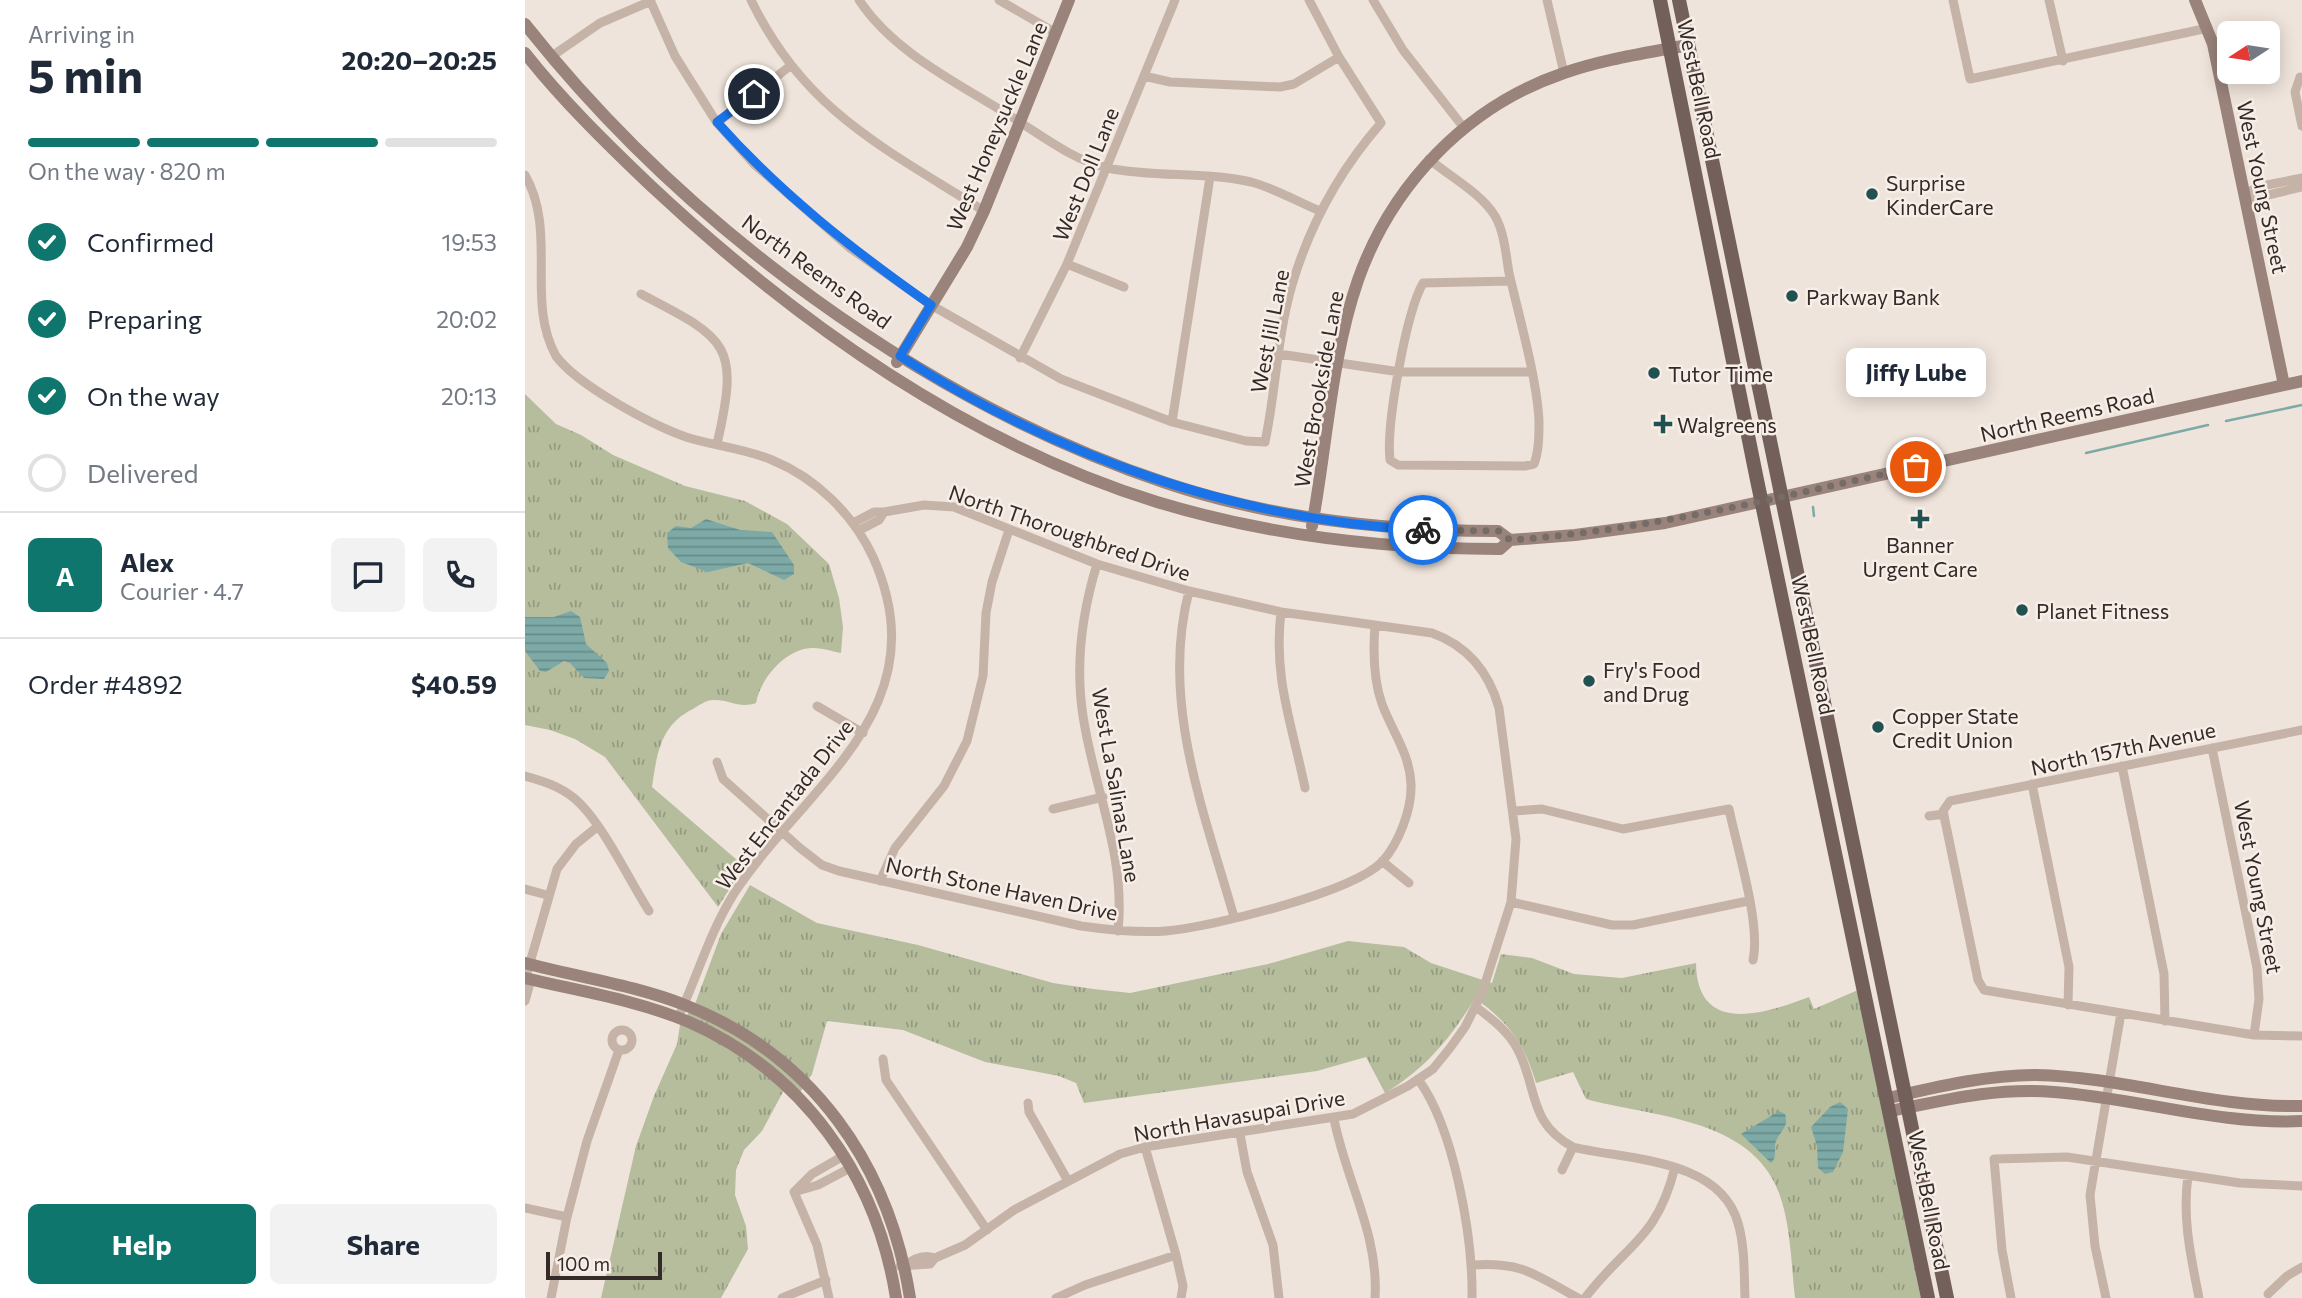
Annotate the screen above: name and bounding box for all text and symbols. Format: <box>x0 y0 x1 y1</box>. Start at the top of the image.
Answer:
street label: West Bell Road <box>1673 17 1727 161</box>
street label: West Honeysuckle Lane <box>941 18 1051 234</box>
text: Arriving in <box>28 20 135 48</box>
north arrow <box>2217 21 2280 84</box>
map controls <box>2217 21 2280 84</box>
text: 20:20–20:25 <box>342 44 497 75</box>
text: 5 min <box>28 46 143 102</box>
pin <box>724 64 784 124</box>
icon: home <box>735 75 773 113</box>
street label: West Young Street <box>2232 98 2294 276</box>
street label: West Doll Lane <box>1047 103 1123 245</box>
text: On the way · 820 m <box>28 157 226 185</box>
place label: Surprise KinderCare <box>1886 170 1994 219</box>
marker: Surprise KinderCare <box>1864 186 1880 202</box>
street label: North Reems Road <box>738 209 896 333</box>
icon: check <box>28 223 66 261</box>
text: Confirmed <box>87 226 214 257</box>
text: 19:53 <box>441 228 497 256</box>
street label: West Jill Lane <box>1245 267 1293 395</box>
place label: Parkway Bank <box>1806 284 1940 309</box>
marker: Parkway Bank <box>1784 288 1800 304</box>
street label: West Brookside Lane <box>1288 289 1348 489</box>
icon: check <box>28 300 66 338</box>
text: Preparing <box>87 303 202 334</box>
text: 20:02 <box>436 305 497 333</box>
callout: Jiffy Lube <box>1846 348 1986 397</box>
text: Jiffy Lube <box>1865 358 1967 386</box>
place label: Tutor Time <box>1668 361 1773 386</box>
marker: Tutor Time <box>1646 365 1662 381</box>
icon: check <box>28 377 66 415</box>
text: On the way <box>87 380 220 411</box>
text: 20:13 <box>441 382 497 410</box>
street label: North Reems Road <box>1978 382 2156 446</box>
place label: Walgreens <box>1677 412 1777 437</box>
marker: Walgreens <box>1655 416 1671 432</box>
pin <box>1886 437 1946 497</box>
icon: bag <box>1897 448 1935 486</box>
text: Delivered <box>87 457 198 488</box>
street label: North Thoroughbred Drive <box>946 479 1194 585</box>
courier <box>1388 495 1458 565</box>
marker: Banner Urgent Care <box>1910 509 1930 529</box>
icon: bike <box>1404 511 1442 549</box>
place label: Banner Urgent Care <box>1862 532 1978 581</box>
button: chat <box>331 538 405 612</box>
button: phone <box>423 538 497 612</box>
text: Alex <box>120 546 174 577</box>
text: A <box>56 560 74 591</box>
street label: West Bell Road <box>1787 573 1841 717</box>
text: Courier · 4.7 <box>120 577 244 605</box>
place label: Planet Fitness <box>2036 598 2169 623</box>
marker: Planet Fitness <box>2014 602 2030 618</box>
place label: Fry's Food and Drug <box>1603 657 1701 706</box>
text: Order #4892 <box>28 668 183 699</box>
text: $40.59 <box>411 668 497 699</box>
marker: Fry's Food and Drug <box>1581 673 1597 689</box>
street label: West La Salinas Lane <box>1088 686 1146 884</box>
place label: Copper State Credit Union <box>1892 703 2019 752</box>
street label: West Encantada Drive <box>710 714 858 894</box>
street label: North 157th Avenue <box>2028 716 2218 780</box>
marker: Copper State Credit Union <box>1870 719 1886 735</box>
street label: West Young Street <box>2230 798 2288 976</box>
street label: North Stone Haven Drive <box>884 851 1120 925</box>
street label: North Havasupai Drive <box>1131 1084 1347 1146</box>
street label: West Bell Road <box>1904 1128 1956 1272</box>
button: Help <box>28 1204 256 1284</box>
button: Share <box>270 1204 497 1284</box>
scale bar <box>546 1249 661 1281</box>
text: 100 m <box>557 1252 610 1275</box>

